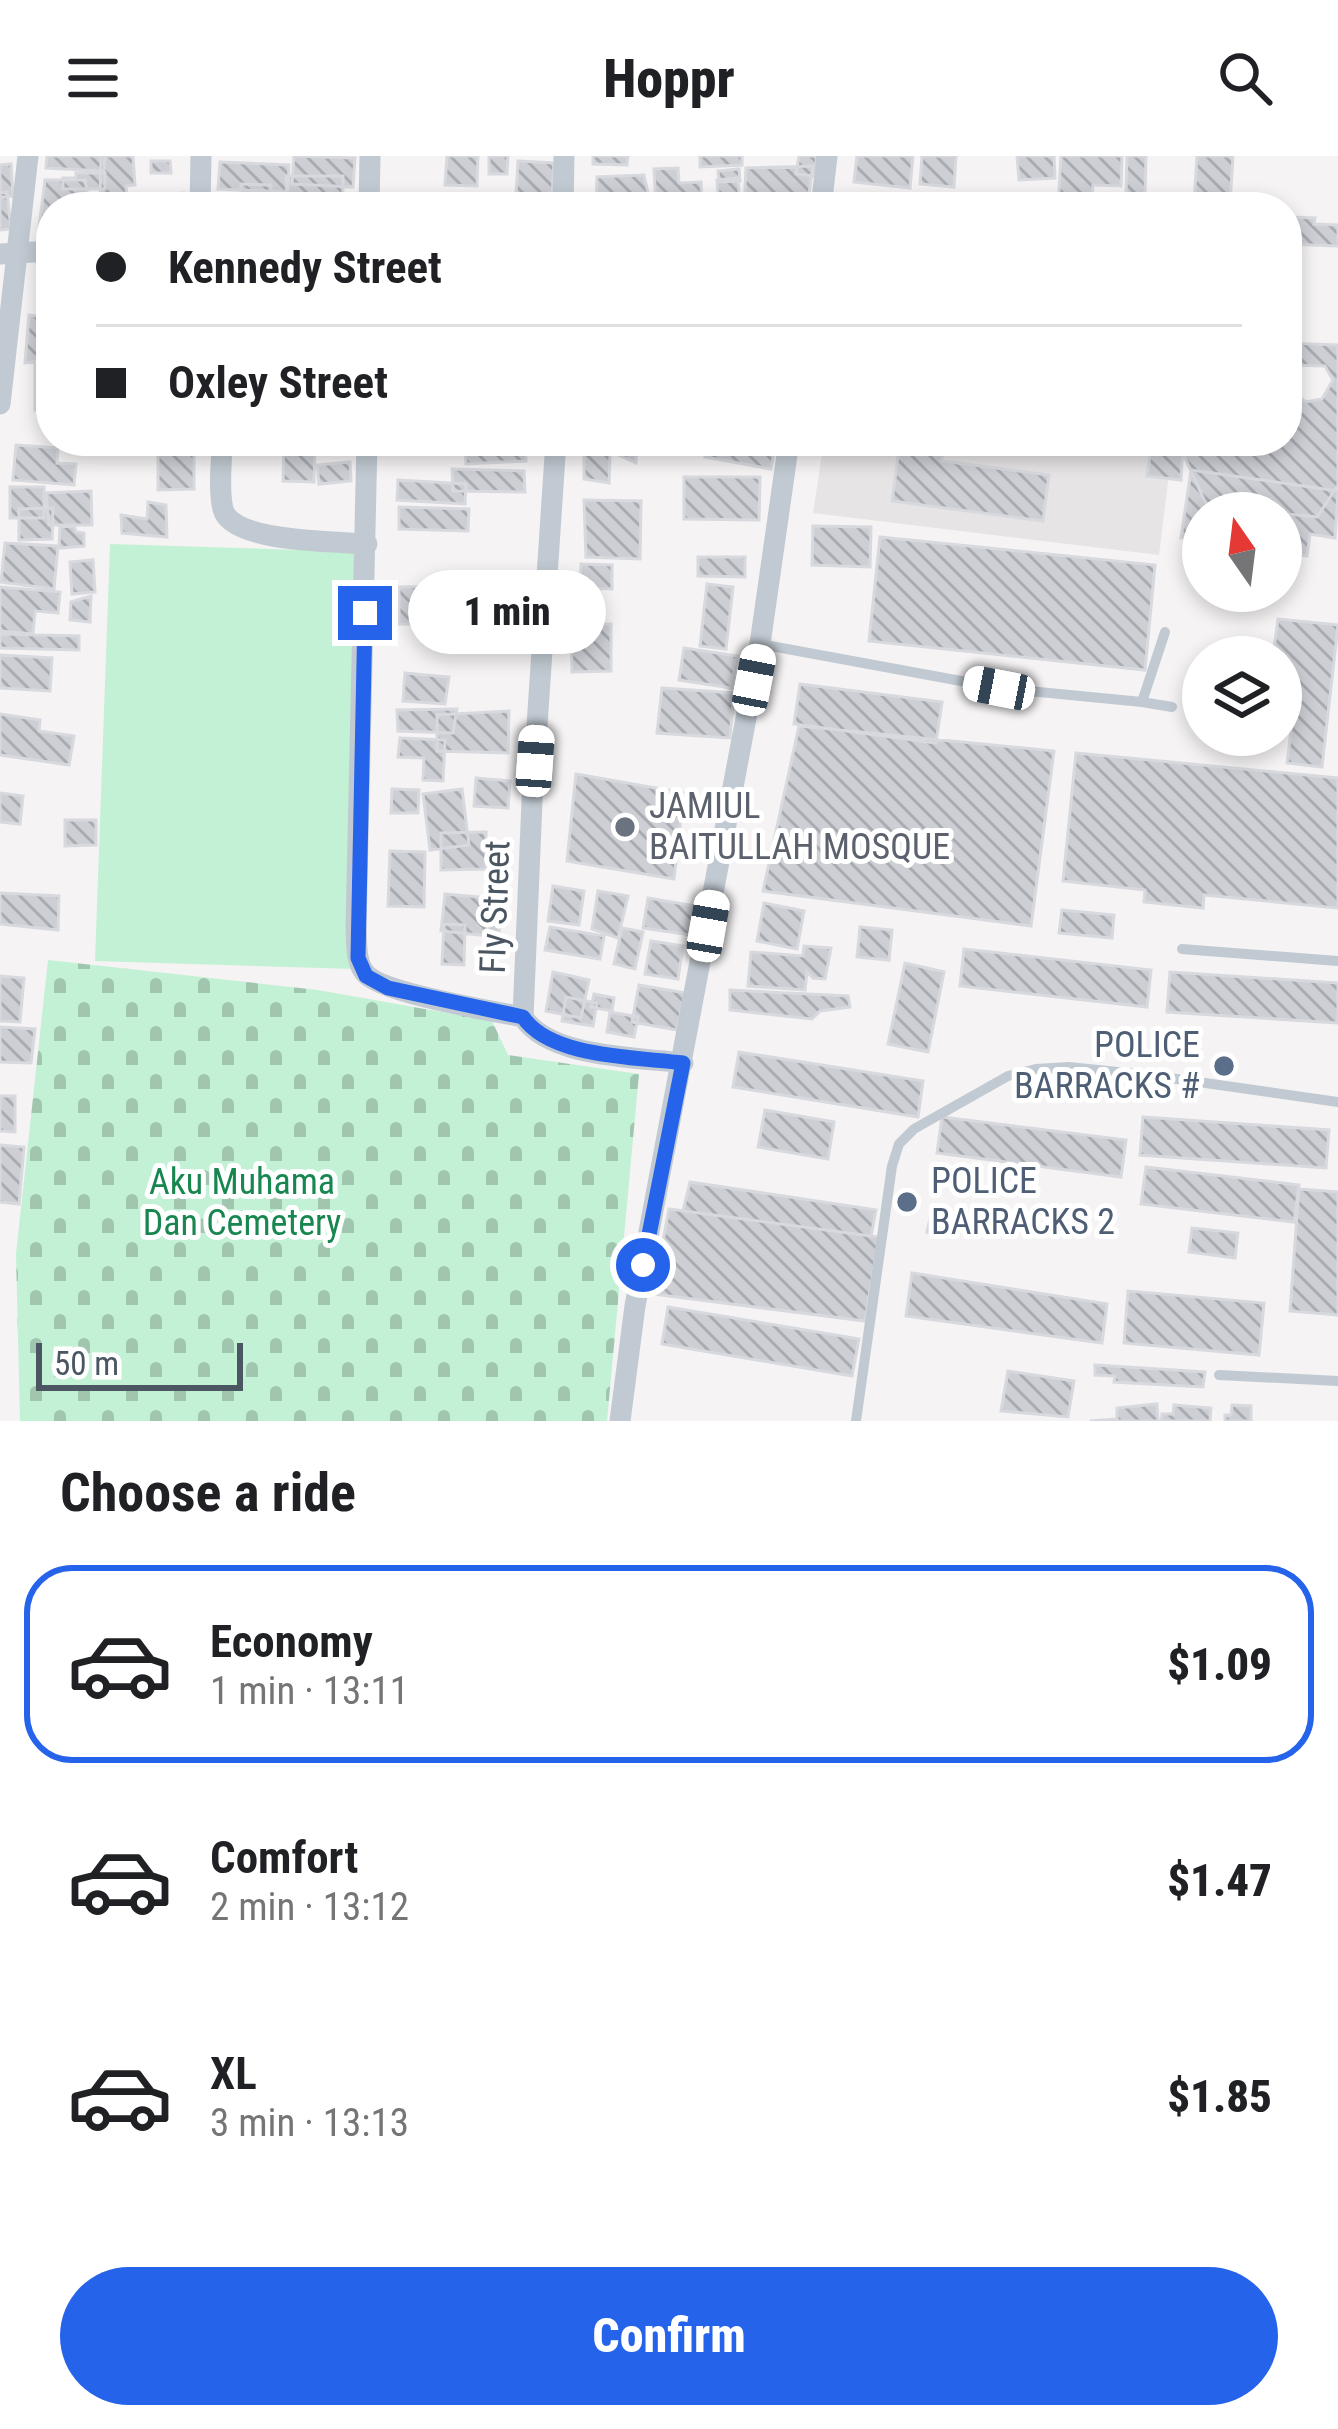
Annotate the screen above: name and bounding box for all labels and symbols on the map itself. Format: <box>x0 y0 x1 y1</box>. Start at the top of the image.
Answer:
north arrow <box>1182 492 1302 612</box>
callout: 1 min <box>407 571 605 655</box>
route end <box>338 586 392 640</box>
car <box>729 641 779 719</box>
car <box>960 663 1038 713</box>
car <box>515 724 555 798</box>
place label: JAMIUL BAITULLAH MOSQUE <box>649 785 950 868</box>
marker: JAMIUL BAITULLAH MOSQUE <box>612 814 638 840</box>
street label: Fly Street <box>472 840 518 974</box>
car <box>684 887 732 965</box>
place label: POLICE BARRACKS # <box>1014 1024 1200 1107</box>
marker: POLICE BARRACKS # <box>1211 1053 1237 1079</box>
place label: POLICE BARRACKS 2 <box>931 1160 1115 1243</box>
park label: Aku Muhama Dan Cemetery <box>143 1161 341 1244</box>
marker: POLICE BARRACKS 2 <box>894 1189 920 1215</box>
route start <box>616 1238 670 1292</box>
scale bar <box>36 1337 243 1390</box>

